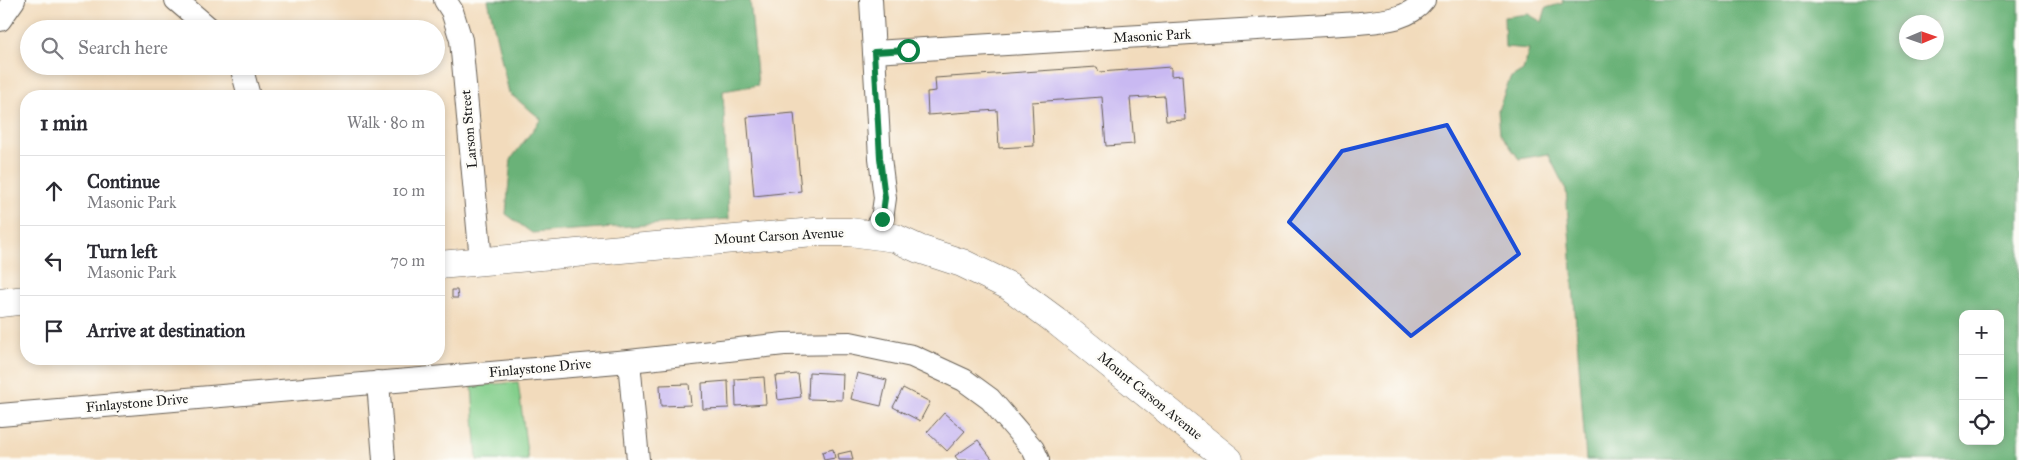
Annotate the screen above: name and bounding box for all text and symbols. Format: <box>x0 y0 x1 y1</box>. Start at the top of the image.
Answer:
north arrow <box>1899 15 1944 60</box>
search box <box>20 20 445 75</box>
street label: Masonic Park <box>1112 25 1192 47</box>
icon: search <box>38 34 66 62</box>
text: Search here <box>78 36 168 59</box>
route start <box>897 39 920 62</box>
street label: Larson Street <box>457 89 481 169</box>
text: 1 min <box>40 110 88 136</box>
text: Walk · 80 m <box>347 113 425 132</box>
text: Continue <box>87 170 160 193</box>
icon: ahead <box>40 177 68 205</box>
text: 10 m <box>393 181 425 200</box>
text: Masonic Park <box>87 193 176 212</box>
route end <box>871 208 894 231</box>
street label: Mount Carson Avenue <box>714 224 845 248</box>
text: Turn left <box>87 240 157 263</box>
icon: left <box>40 247 68 275</box>
text: 70 m <box>390 251 425 270</box>
text: Masonic Park <box>87 263 176 282</box>
map controls <box>1959 310 2004 445</box>
button: + <box>1959 310 2004 355</box>
icon: arrive <box>40 317 68 345</box>
text: Arrive at destination <box>87 319 245 342</box>
street label: Mount Carson Avenue <box>1094 348 1206 444</box>
street label: Finlaystone Drive <box>488 355 592 381</box>
button: − <box>1959 355 2004 400</box>
street label: Finlaystone Drive <box>85 390 189 416</box>
button: locate <box>1959 400 2004 445</box>

